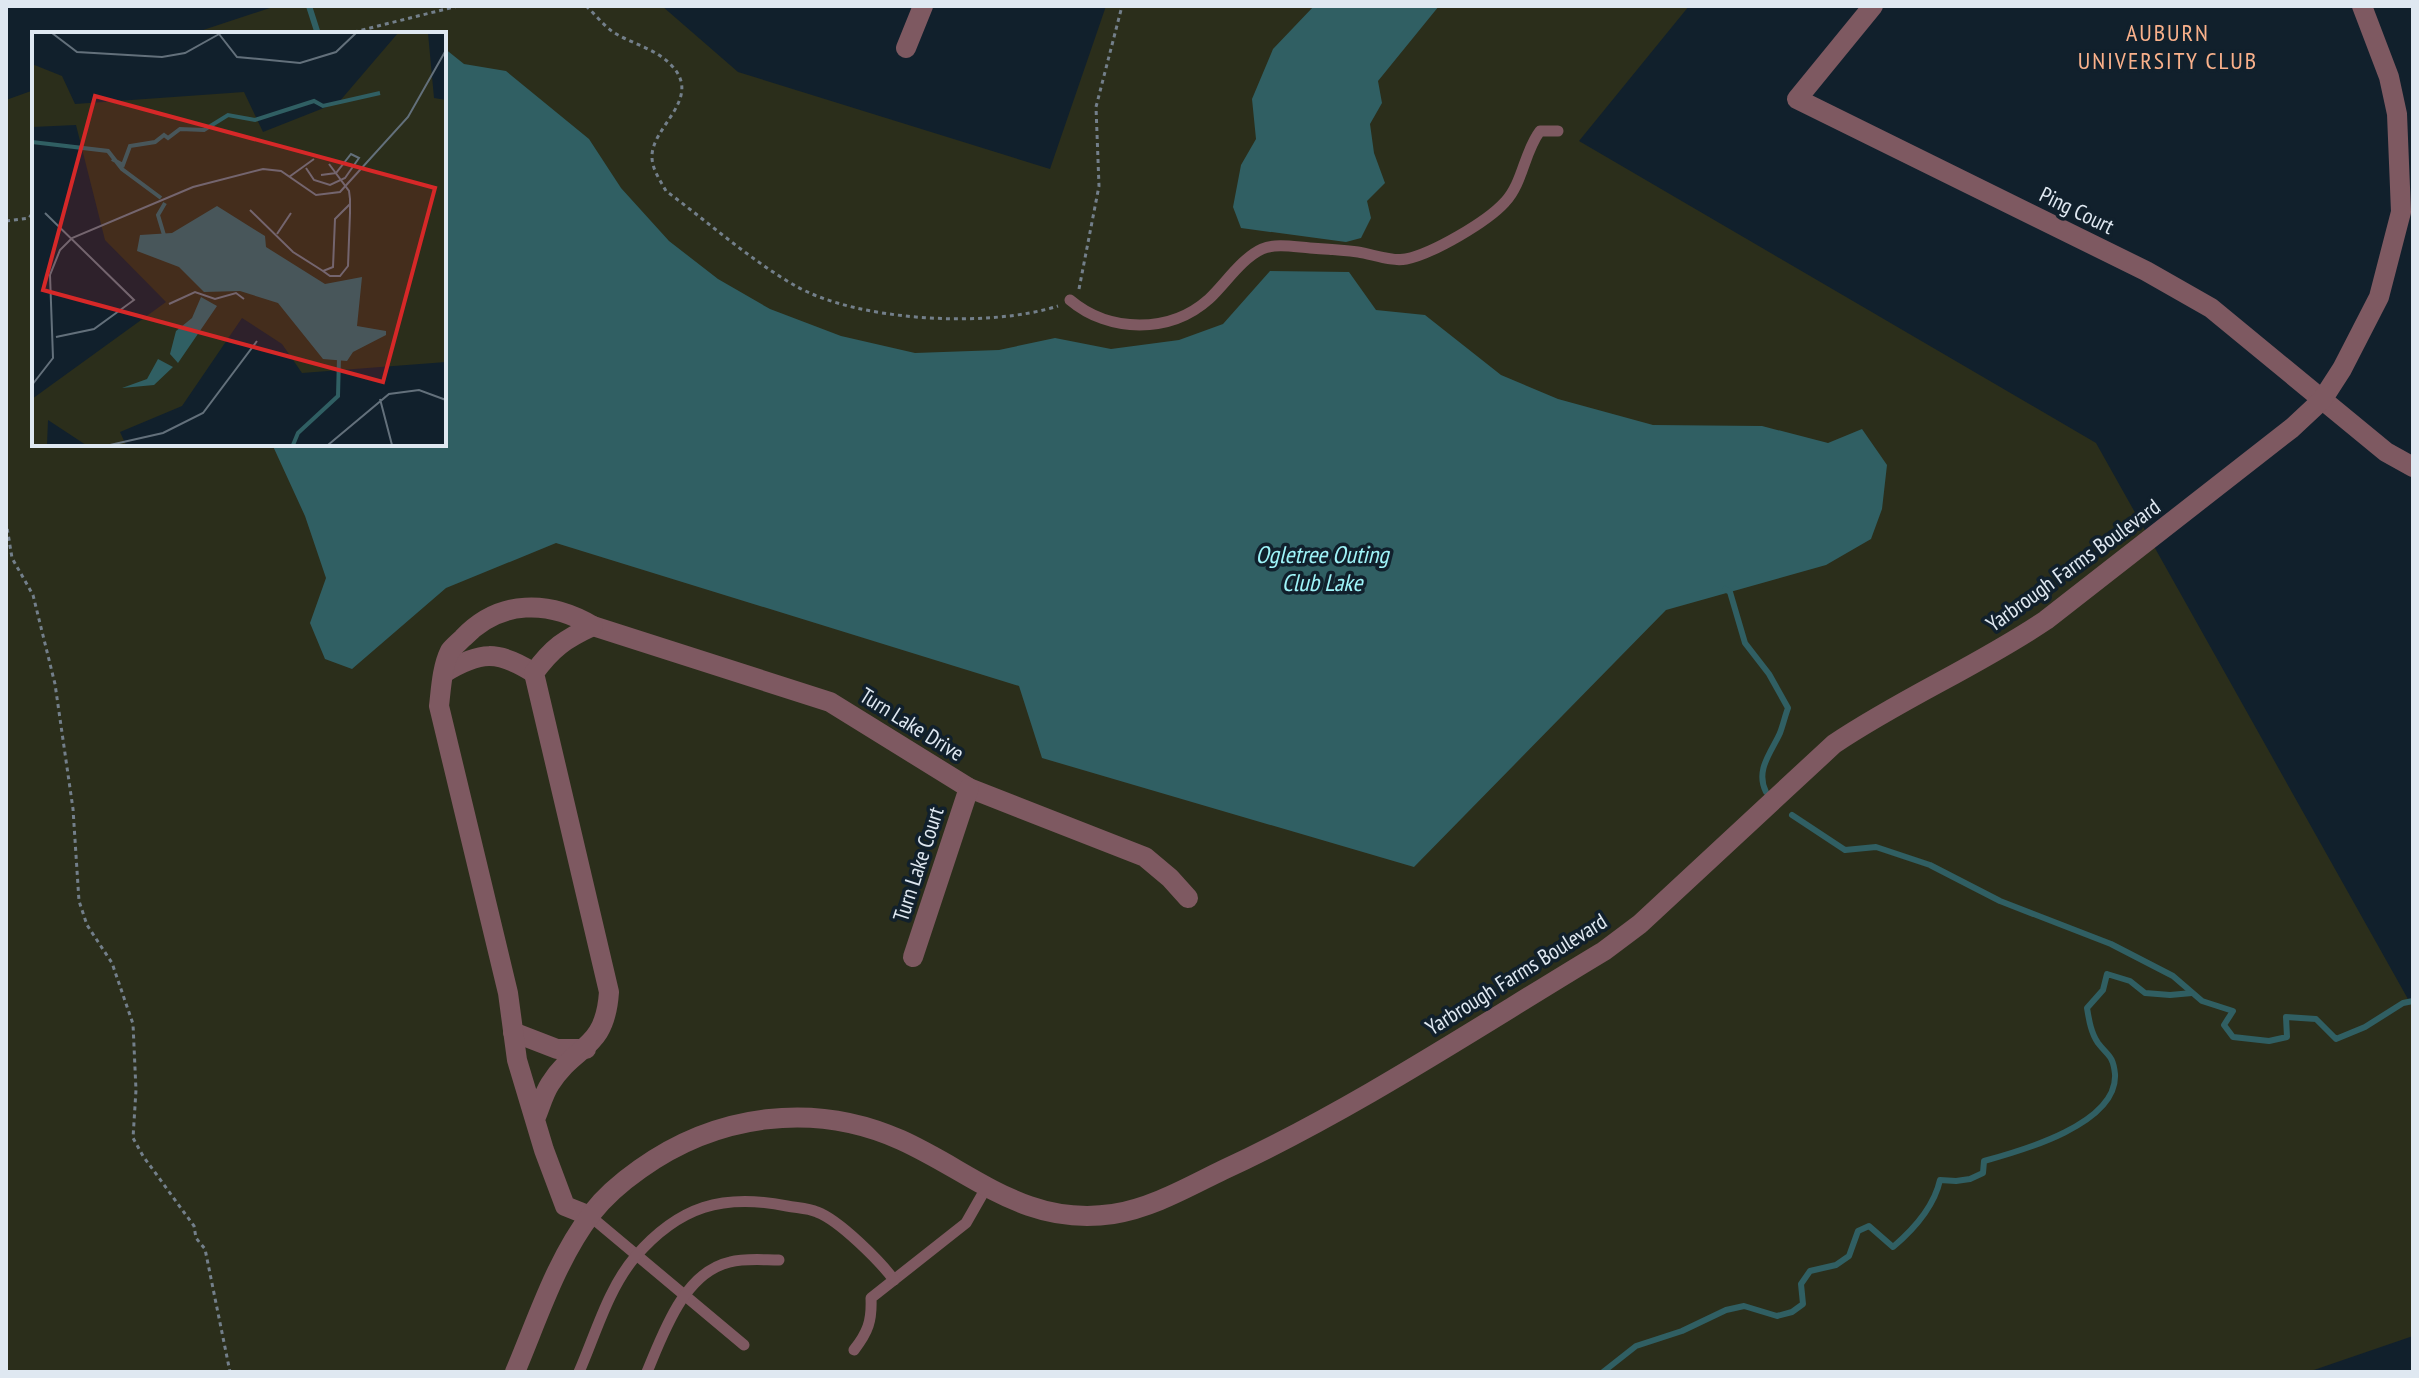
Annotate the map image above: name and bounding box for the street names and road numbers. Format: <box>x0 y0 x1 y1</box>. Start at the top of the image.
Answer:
street label: Ping Court <box>2035 180 2119 240</box>
street label: Yarbrough Farms Boulevard <box>1980 492 2166 638</box>
street label: Turn Lake Drive <box>855 681 969 767</box>
street label: Turn Lake Court <box>886 803 950 925</box>
street label: Yarbrough Farms Boulevard <box>1420 907 1612 1041</box>

